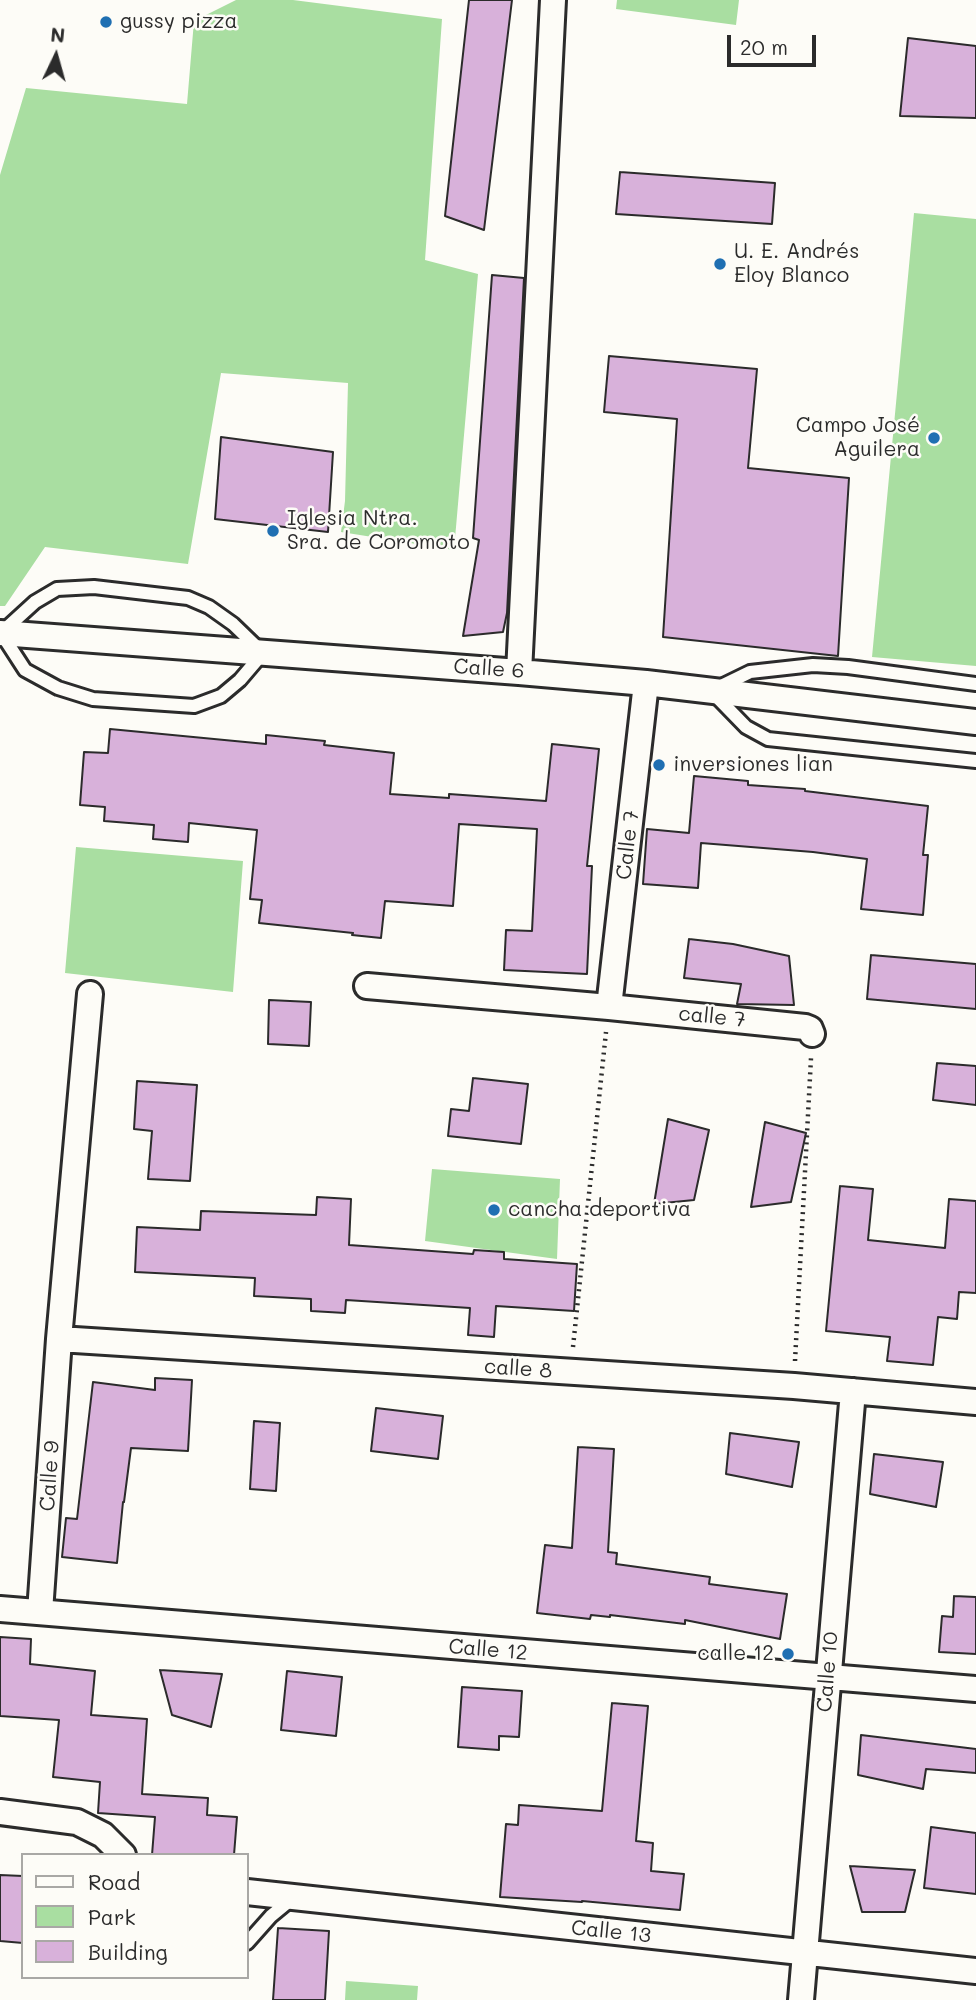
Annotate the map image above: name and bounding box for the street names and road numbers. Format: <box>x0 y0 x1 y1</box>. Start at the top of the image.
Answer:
street label: Calle 6 <box>453 654 525 684</box>
street label: Calle 7 <box>611 809 645 881</box>
street label: calle 7 <box>677 1001 747 1033</box>
street label: calle 8 <box>483 1354 553 1384</box>
street label: Calle 9 <box>35 1440 65 1512</box>
street label: Calle 10 <box>812 1631 844 1713</box>
street label: Calle 12 <box>447 1634 529 1666</box>
street label: Calle 13 <box>570 1915 652 1949</box>

